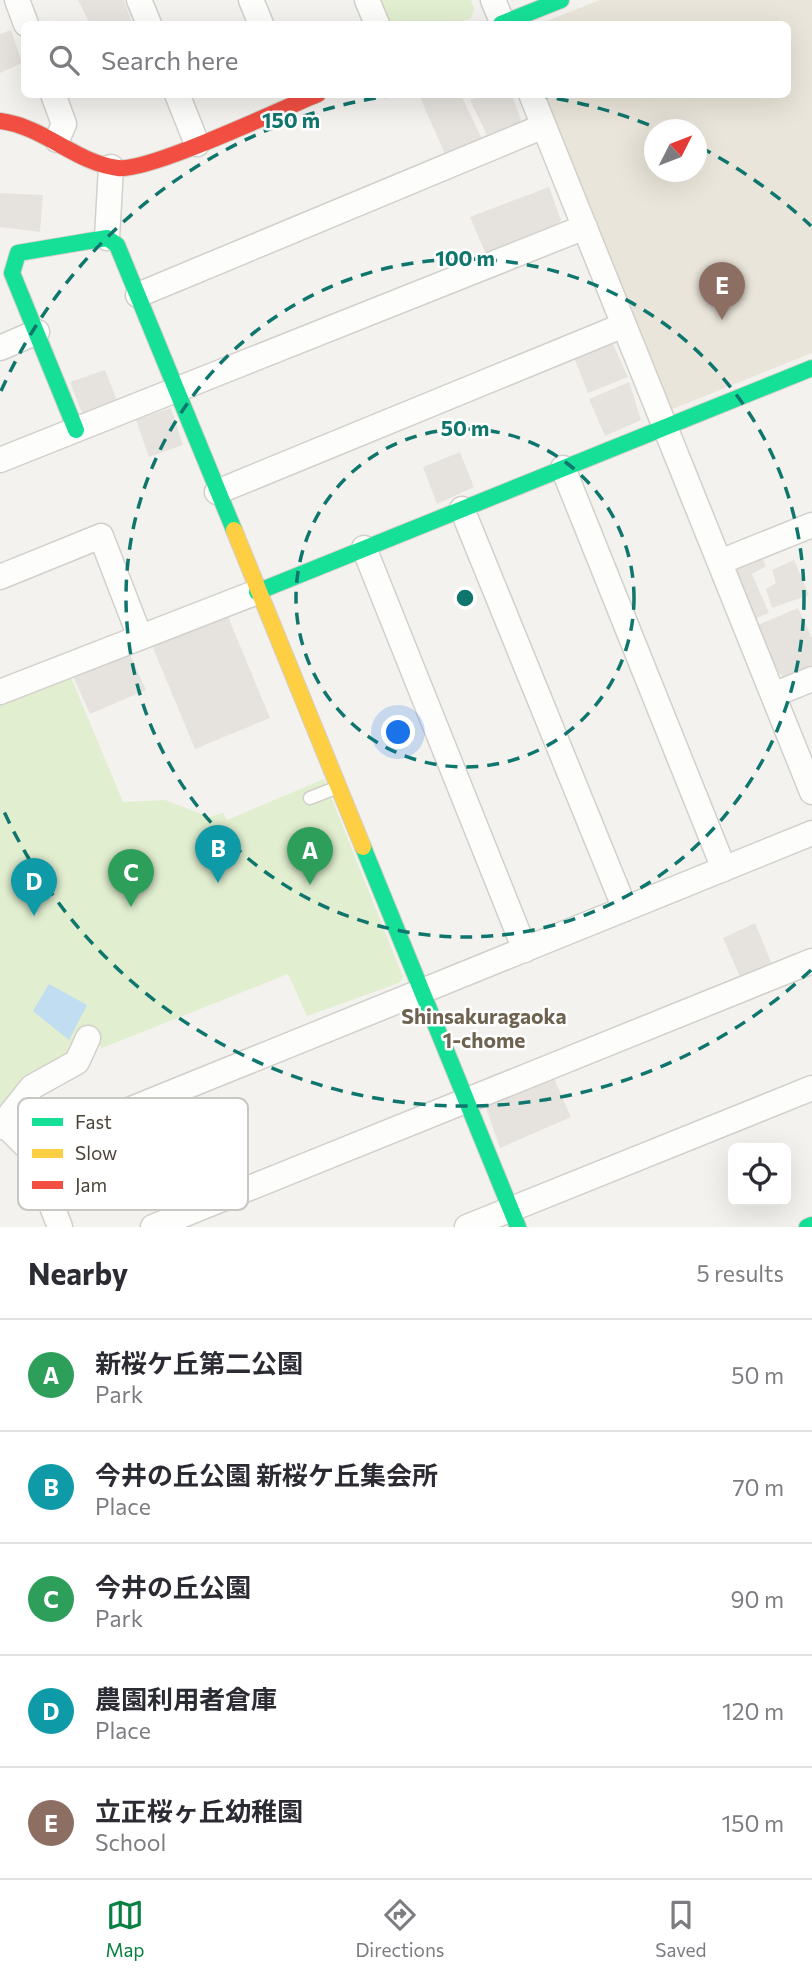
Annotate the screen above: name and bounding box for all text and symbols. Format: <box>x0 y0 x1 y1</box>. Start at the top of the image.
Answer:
search box <box>21 21 791 98</box>
icon: search <box>45 41 83 79</box>
text: Search here <box>101 44 239 75</box>
text: 150 m <box>262 107 320 132</box>
north arrow <box>644 119 707 182</box>
text: 100 m <box>435 245 495 270</box>
pin: E <box>699 262 745 320</box>
text: 50 m <box>441 415 489 440</box>
centre of rings <box>453 586 477 610</box>
your location <box>381 715 415 749</box>
pin: B <box>195 825 241 883</box>
pin: A <box>287 827 333 885</box>
pin: C <box>108 849 154 907</box>
pin: D <box>11 858 57 916</box>
district label: Shinsakuragaoka 1-chome <box>401 1003 567 1052</box>
legend <box>18 1098 248 1210</box>
text: Fast <box>75 1110 112 1133</box>
text: Slow <box>75 1141 117 1164</box>
map controls <box>728 1143 791 1206</box>
button: locate <box>728 1143 791 1206</box>
text: Jam <box>75 1173 107 1196</box>
text: Nearby <box>28 1254 128 1291</box>
text: 5 results <box>696 1259 784 1287</box>
text: 新桜ケ丘第二公園 <box>95 1347 303 1378</box>
text: A <box>43 1361 59 1389</box>
text: 50 m <box>731 1361 784 1389</box>
text: Park <box>95 1380 143 1408</box>
text: 今井の丘公園 新桜ケ丘集会所 <box>95 1459 438 1490</box>
text: B <box>43 1473 59 1501</box>
text: 70 m <box>732 1473 784 1501</box>
text: Place <box>95 1492 151 1520</box>
text: 今井の丘公園 <box>95 1571 251 1602</box>
text: C <box>43 1585 59 1613</box>
text: 90 m <box>731 1585 784 1613</box>
text: Park <box>95 1604 143 1632</box>
text: 農園利用者倉庫 <box>95 1683 277 1714</box>
text: D <box>43 1697 59 1725</box>
text: 120 m <box>722 1697 784 1725</box>
text: Place <box>95 1716 151 1744</box>
text: 立正桜ヶ丘幼稚園 <box>95 1795 303 1826</box>
text: E <box>44 1809 58 1837</box>
text: 150 m <box>721 1809 784 1837</box>
text: School <box>95 1828 166 1856</box>
tab: Map <box>105 1896 145 1961</box>
tab: Directions <box>355 1896 445 1961</box>
tab: Saved <box>655 1896 707 1961</box>

